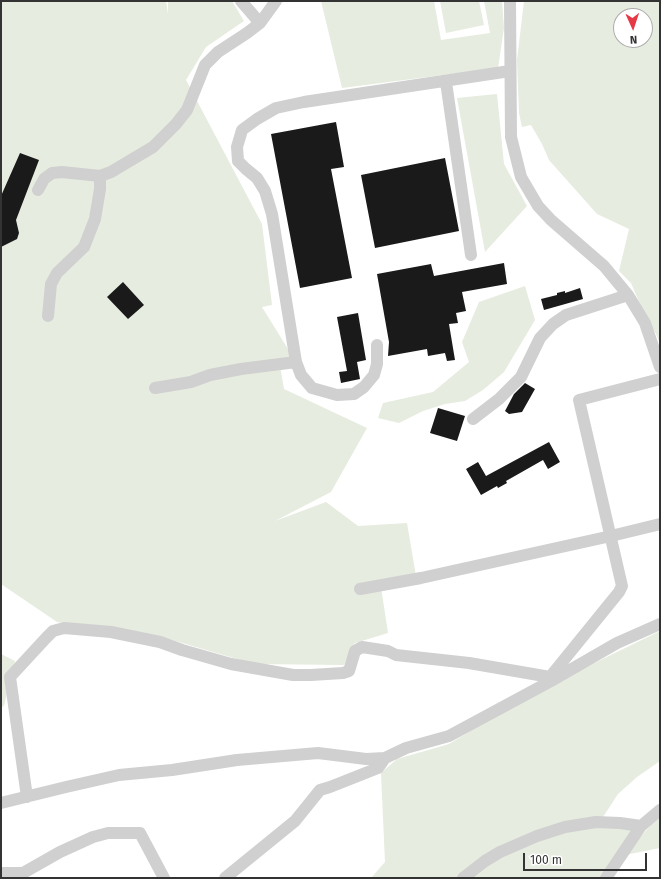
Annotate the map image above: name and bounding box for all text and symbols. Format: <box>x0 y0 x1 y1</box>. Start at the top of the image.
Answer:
north arrow <box>613 8 653 48</box>
text: N <box>630 33 638 46</box>
scale bar <box>525 845 649 871</box>
text: 100 m <box>530 853 562 867</box>

